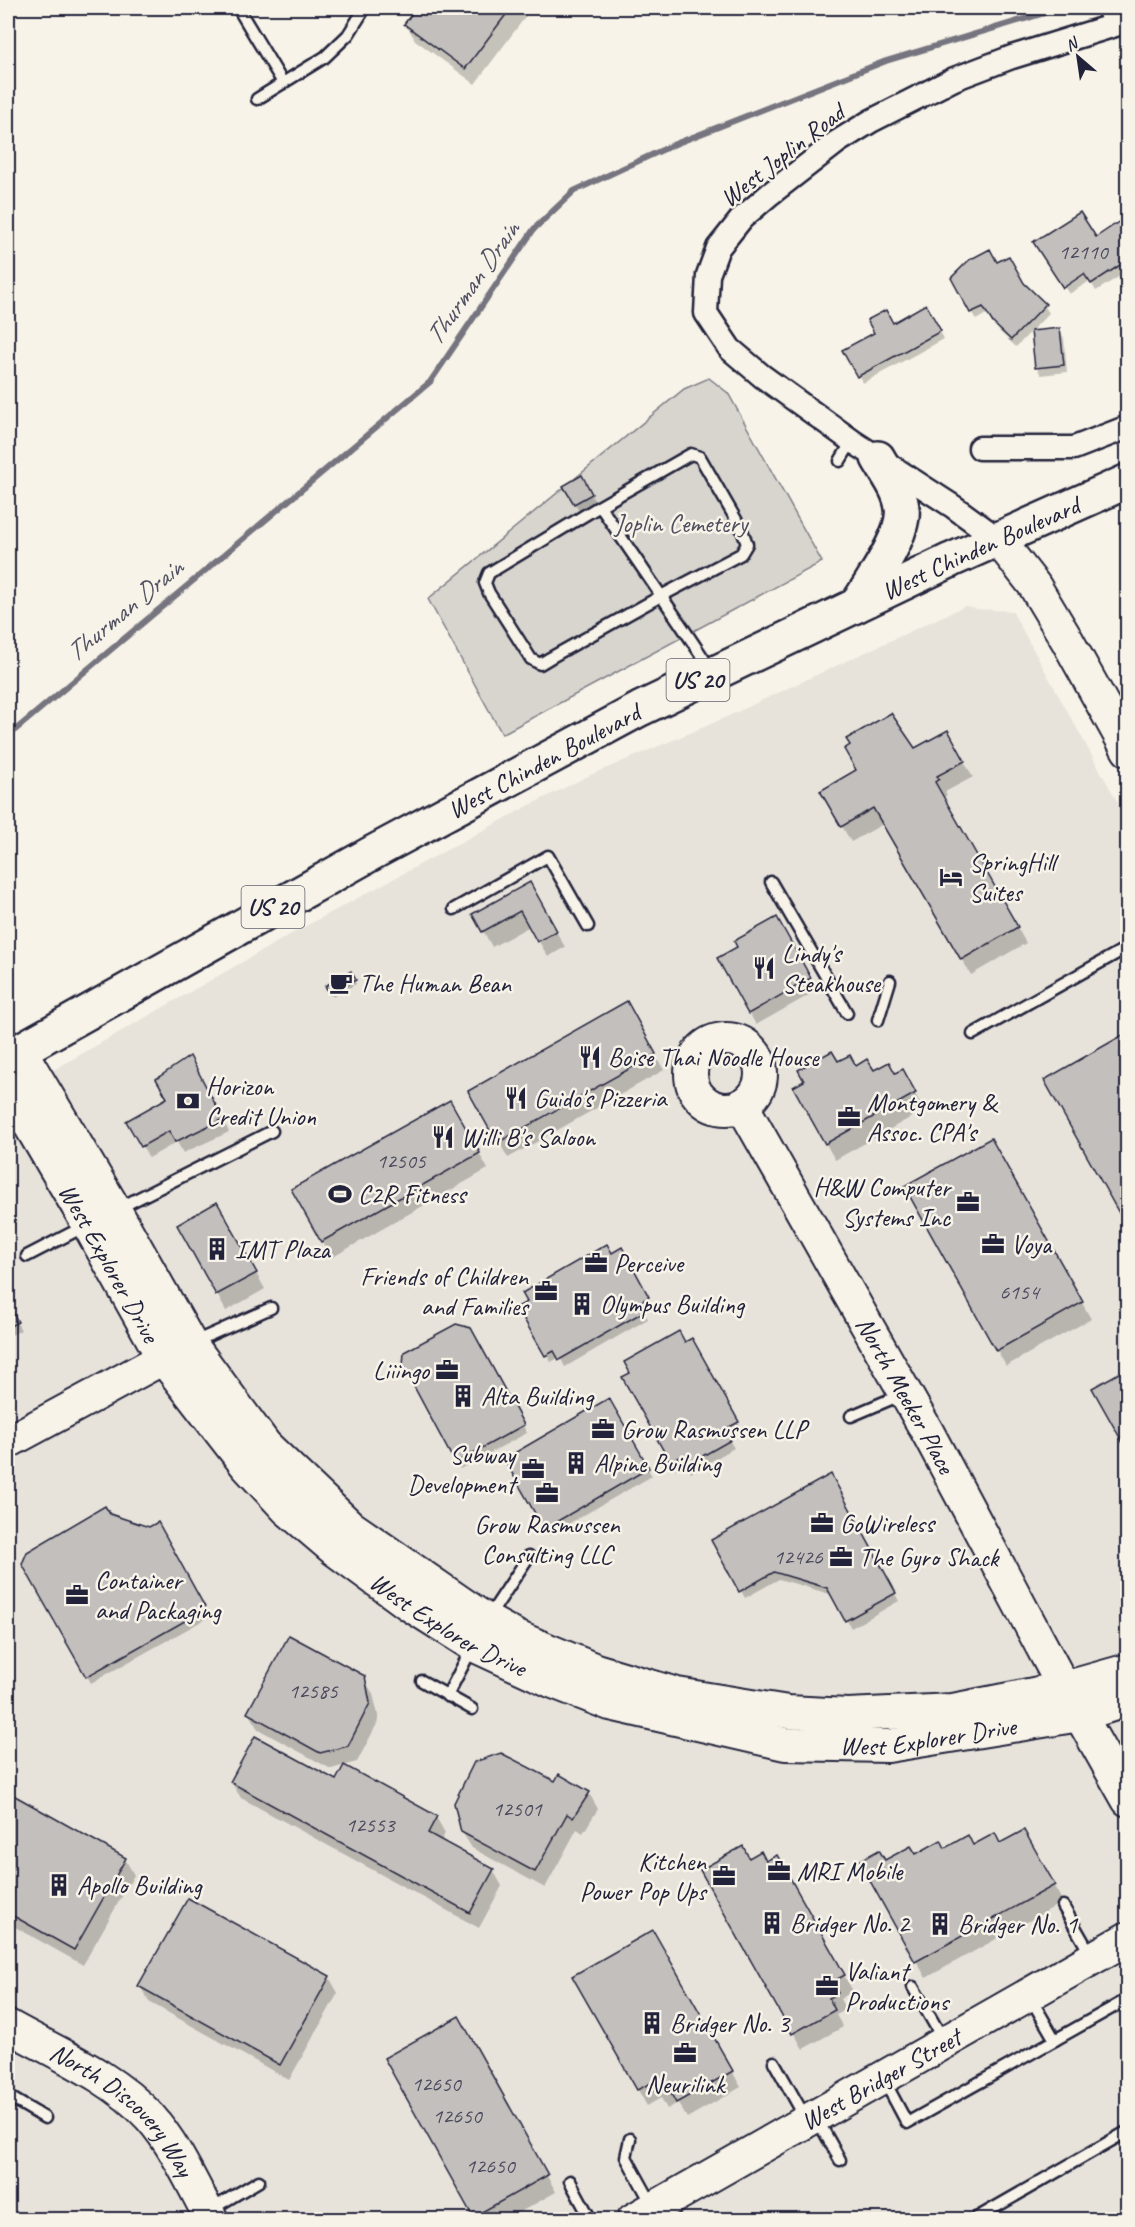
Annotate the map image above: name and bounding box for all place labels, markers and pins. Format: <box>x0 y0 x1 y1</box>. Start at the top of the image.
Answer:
place label: SpringHill Suites <box>969 846 1060 909</box>
hotel icon: SpringHill Suites <box>938 864 964 890</box>
place label: Lindy's Steakhouse <box>782 937 882 1000</box>
restaurant icon: Lindy's Steakhouse <box>751 955 777 981</box>
place label: The Human Bean <box>359 967 512 1000</box>
cafe icon: The Human Bean <box>328 970 354 996</box>
place label: Boise Thai Noodle House <box>608 1041 820 1074</box>
restaurant icon: Boise Thai Noodle House <box>577 1044 603 1070</box>
place label: Horizon Credit Union <box>206 1070 316 1133</box>
place label: Guido's Pizzeria <box>534 1082 668 1115</box>
restaurant icon: Guido's Pizzeria <box>503 1085 529 1111</box>
place label: Montgomery & Assoc. CPA's <box>867 1086 999 1149</box>
bank icon: Horizon Credit Union <box>175 1088 201 1114</box>
office icon: Montgomery & Assoc. CPA's <box>836 1104 862 1130</box>
place label: Willi B's Saloon <box>461 1121 596 1154</box>
restaurant icon: Willi B's Saloon <box>430 1124 456 1150</box>
place label: H&W Computer Systems Inc <box>814 1171 953 1234</box>
place label: C2R Fitness <box>358 1178 468 1211</box>
sports icon: C2R Fitness <box>327 1181 353 1207</box>
office icon: H&W Computer Systems Inc <box>955 1189 981 1215</box>
place label: Voya <box>1011 1228 1053 1261</box>
office icon: Voya <box>980 1231 1006 1257</box>
place label: IMT Plaza <box>235 1233 331 1266</box>
building icon: IMT Plaza <box>204 1236 230 1262</box>
place label: Perceive <box>614 1247 685 1280</box>
office icon: Perceive <box>583 1250 609 1276</box>
place label: Friends of Children and Families <box>360 1260 530 1323</box>
office icon: Friends of Children and Families <box>533 1278 559 1304</box>
place label: Olympus Building <box>600 1288 746 1321</box>
building icon: Olympus Building <box>569 1291 595 1317</box>
place label: Liiingo <box>373 1354 431 1387</box>
office icon: Liiingo <box>434 1357 460 1383</box>
place label: Alta Building <box>481 1380 595 1413</box>
building icon: Alta Building <box>450 1383 476 1409</box>
place label: Grow Rasmussen LLP <box>621 1413 810 1446</box>
office icon: Grow Rasmussen LLP <box>590 1416 616 1442</box>
place label: Subway Development <box>407 1438 518 1501</box>
place label: Alpine Building <box>594 1447 723 1480</box>
building icon: Alpine Building <box>563 1450 589 1476</box>
office icon: Subway Development <box>520 1456 546 1482</box>
office icon: Grow Rasmussen Consulting LLC <box>534 1480 560 1506</box>
place label: GoWireless <box>840 1507 936 1540</box>
place label: Grow Rasmussen Consulting LLC <box>474 1508 621 1571</box>
office icon: GoWireless <box>809 1510 835 1536</box>
place label: The Gyro Shack <box>859 1541 1001 1574</box>
office icon: The Gyro Shack <box>828 1544 854 1570</box>
place label: Container and Packaging <box>95 1564 222 1627</box>
office icon: Container and Packaging <box>64 1582 90 1608</box>
place label: Kitchen Power Pop Ups <box>580 1845 708 1908</box>
place label: MRI Mobile <box>797 1855 904 1888</box>
office icon: MRI Mobile <box>766 1858 792 1884</box>
office icon: Kitchen Power Pop Ups <box>711 1863 737 1889</box>
place label: Apollo Building <box>77 1869 203 1902</box>
building icon: Apollo Building <box>46 1872 72 1898</box>
place label: Bridger No. 2 <box>790 1907 912 1940</box>
place label: Bridger No. 1 <box>958 1908 1079 1941</box>
building icon: Bridger No. 2 <box>759 1910 785 1936</box>
building icon: Bridger No. 1 <box>927 1911 953 1937</box>
place label: Valiant Productions <box>845 1955 950 2018</box>
office icon: Valiant Productions <box>814 1973 840 1999</box>
place label: Bridger No. 3 <box>670 2007 792 2040</box>
building icon: Bridger No. 3 <box>639 2010 665 2036</box>
office icon: Neurilink <box>672 2040 698 2066</box>
place label: Neurilink <box>646 2068 727 2101</box>

